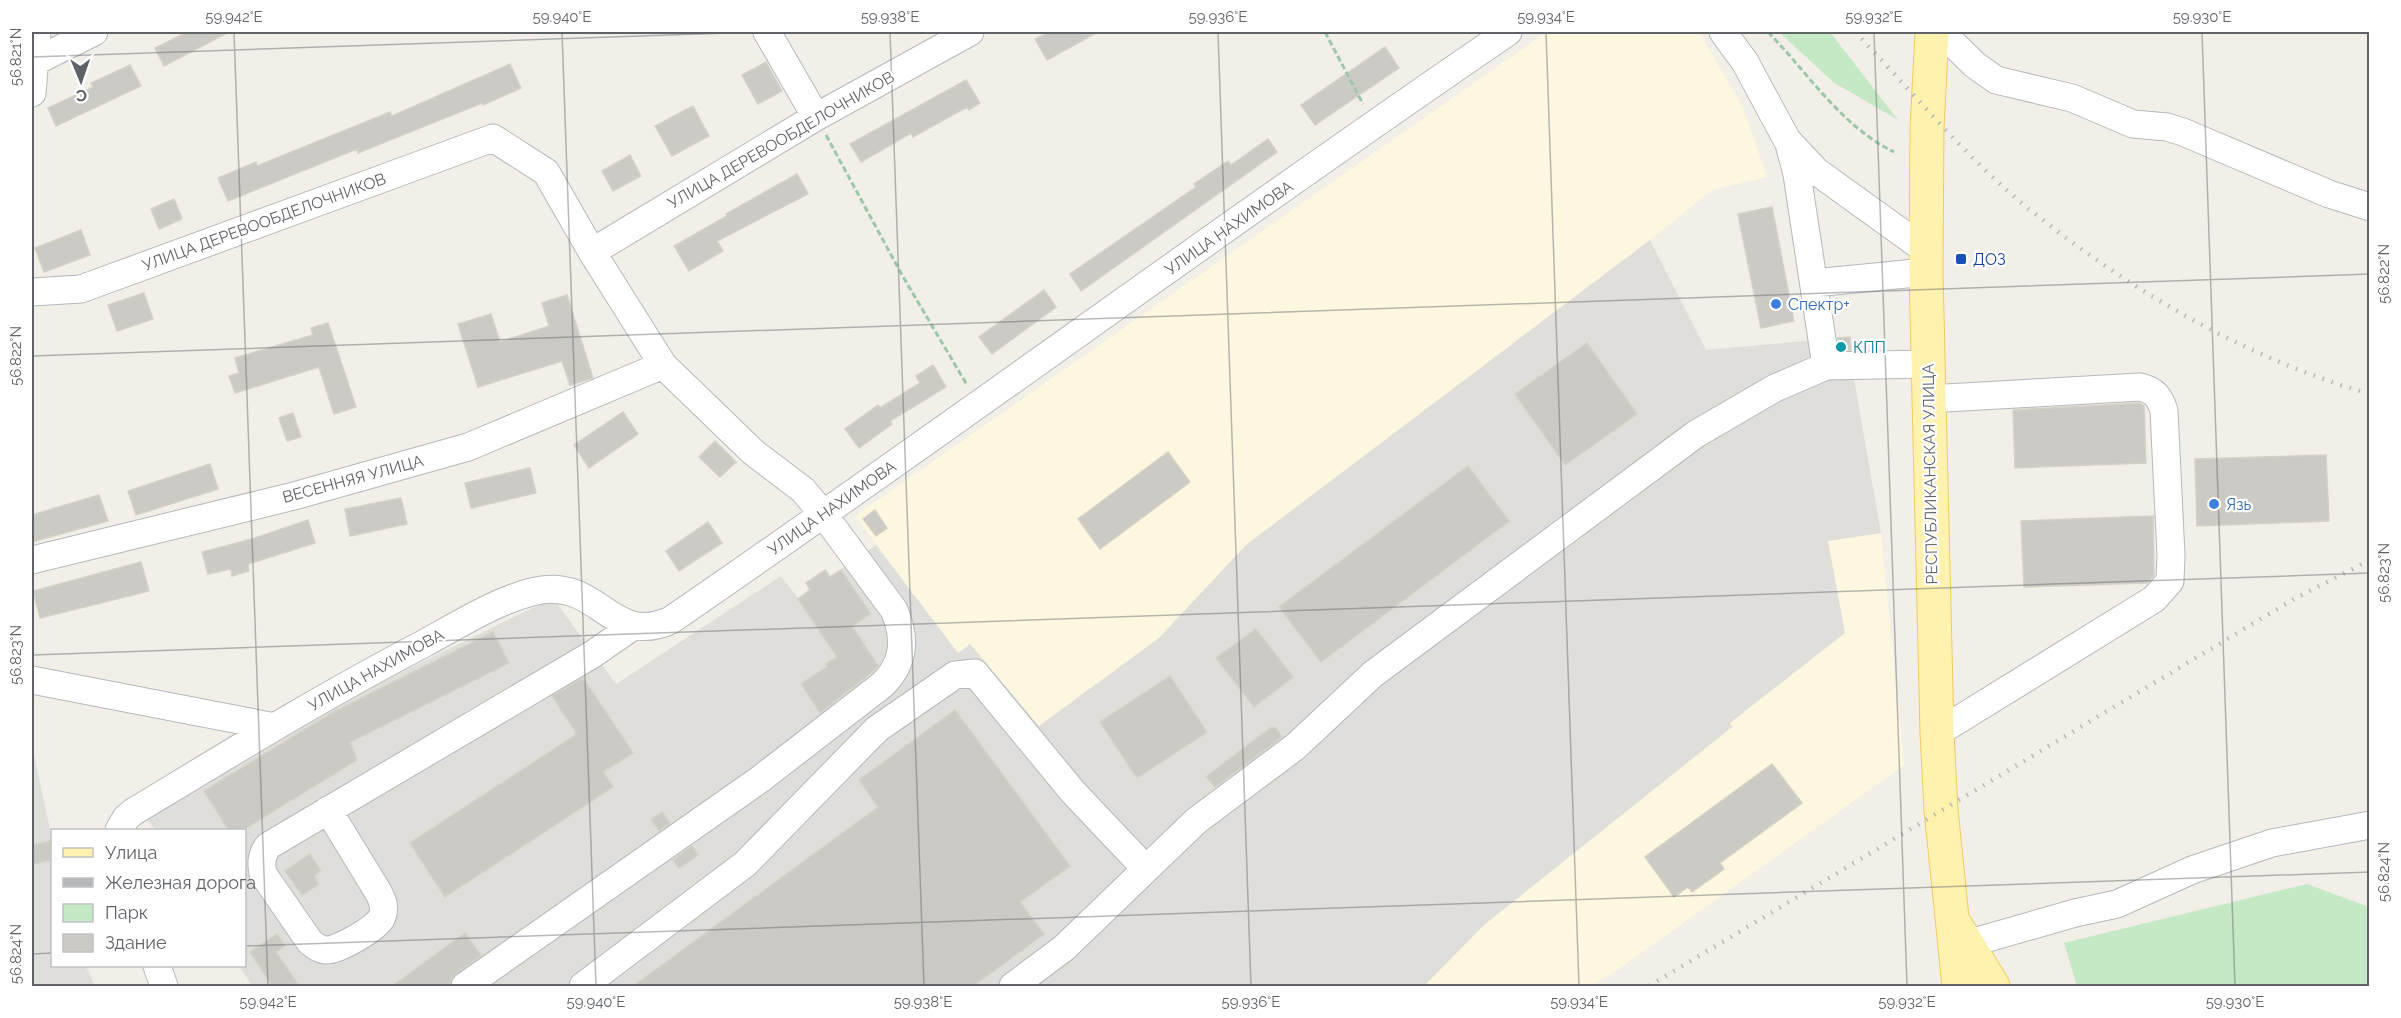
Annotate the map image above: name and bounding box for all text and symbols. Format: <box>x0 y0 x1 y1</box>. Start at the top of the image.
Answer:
text: 59.942°E <box>205 8 263 26</box>
text: 59.940°E <box>533 8 591 26</box>
text: 59.938°E <box>861 8 919 26</box>
text: 59.936°E <box>1189 8 1247 26</box>
text: 59.934°E <box>1517 8 1575 26</box>
text: 59.932°E <box>1845 8 1903 26</box>
text: 59.930°E <box>2173 8 2231 26</box>
text: 56.821°N <box>7 28 25 86</box>
north arrow <box>51 51 111 111</box>
street label: УЛИЦА ДЕРЕВООБДЕЛОЧНИКОВ <box>665 67 897 213</box>
text: С <box>76 86 87 105</box>
street label: УЛИЦА ДЕРЕВООБДЕЛОЧНИКОВ <box>140 169 388 275</box>
street label: УЛИЦА НАХИМОВА <box>1161 177 1297 279</box>
text: 56.822°N <box>2375 244 2393 304</box>
place label: ДОЗ <box>1973 250 2006 269</box>
marker: ДОЗ <box>1954 252 1968 266</box>
place label: Спектр+ <box>1788 295 1850 314</box>
marker: Спектр+ <box>1769 297 1783 311</box>
text: 56.822°N <box>7 326 25 386</box>
place label: КПП <box>1853 338 1886 357</box>
marker: КПП <box>1834 340 1848 354</box>
street label: РЕСПУБЛИКАНСКАЯ УЛИЦА <box>1919 363 1941 585</box>
street label: ВЕСЕННЯЯ УЛИЦА <box>280 451 426 507</box>
street label: УЛИЦА НАХИМОВА <box>764 457 900 559</box>
place label: Язь <box>2226 495 2252 514</box>
marker: Язь <box>2207 497 2221 511</box>
text: 56.823°N <box>2375 543 2393 603</box>
text: 56.823°N <box>7 625 25 685</box>
street label: УЛИЦА НАХИМОВА <box>305 625 447 715</box>
legend <box>51 829 246 967</box>
text: Улица <box>105 842 157 863</box>
text: 56.824°N <box>2375 842 2393 902</box>
text: Железная дорога <box>105 872 256 893</box>
text: Парк <box>105 902 148 923</box>
text: 56.824°N <box>7 924 25 984</box>
text: Здание <box>105 932 167 953</box>
text: 59.942°E <box>239 993 297 1011</box>
text: 59.940°E <box>567 993 625 1011</box>
text: 59.938°E <box>894 993 952 1011</box>
text: 59.936°E <box>1222 993 1280 1011</box>
text: 59.934°E <box>1550 993 1608 1011</box>
text: 59.932°E <box>1878 993 1936 1011</box>
text: 59.930°E <box>2206 993 2264 1011</box>

